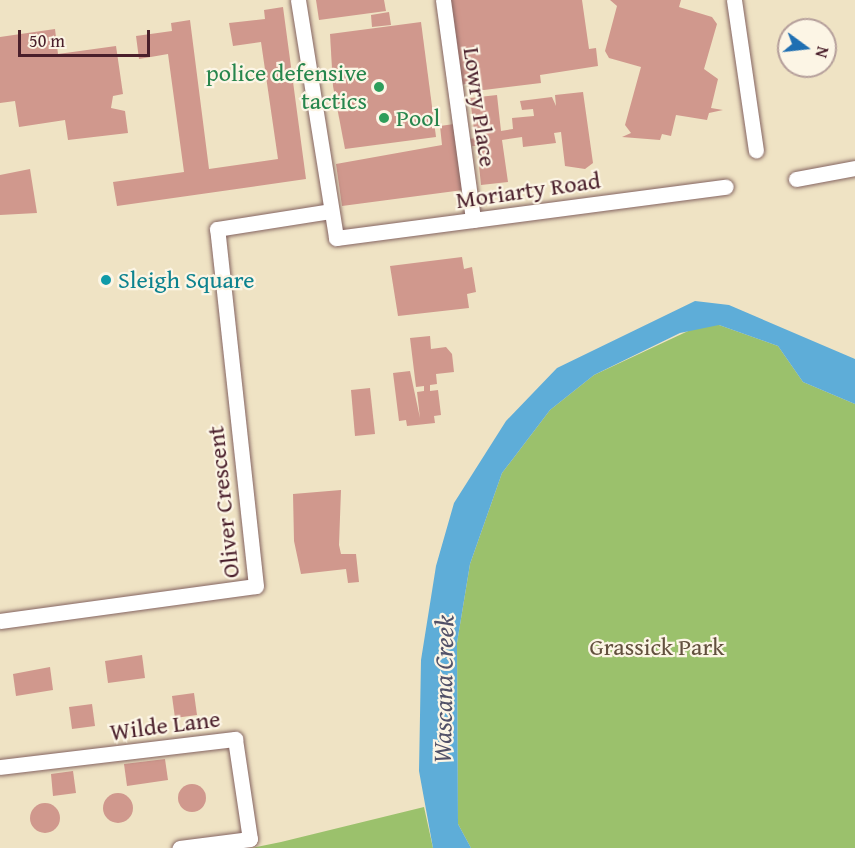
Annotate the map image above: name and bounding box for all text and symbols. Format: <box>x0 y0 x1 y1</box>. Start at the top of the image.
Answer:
scale bar <box>21 18 153 56</box>
north arrow <box>777 18 837 78</box>
text: 50 m <box>29 27 65 54</box>
text: N <box>809 44 835 60</box>
street label: Lowry Place <box>457 45 503 169</box>
place label: police defensive tactics <box>206 59 367 115</box>
marker: police defensive tactics <box>372 80 386 94</box>
place label: Pool <box>396 104 440 132</box>
marker: Pool <box>377 111 391 125</box>
street label: Moriarty Road <box>454 166 602 214</box>
place label: Sleigh Square <box>118 266 255 294</box>
marker: Sleigh Square <box>99 273 113 287</box>
street label: Oliver Crescent <box>201 424 245 580</box>
water label: Wascana Creek <box>426 615 460 763</box>
park label: Grassick Park <box>589 633 725 661</box>
street label: Wilde Lane <box>108 704 222 746</box>

